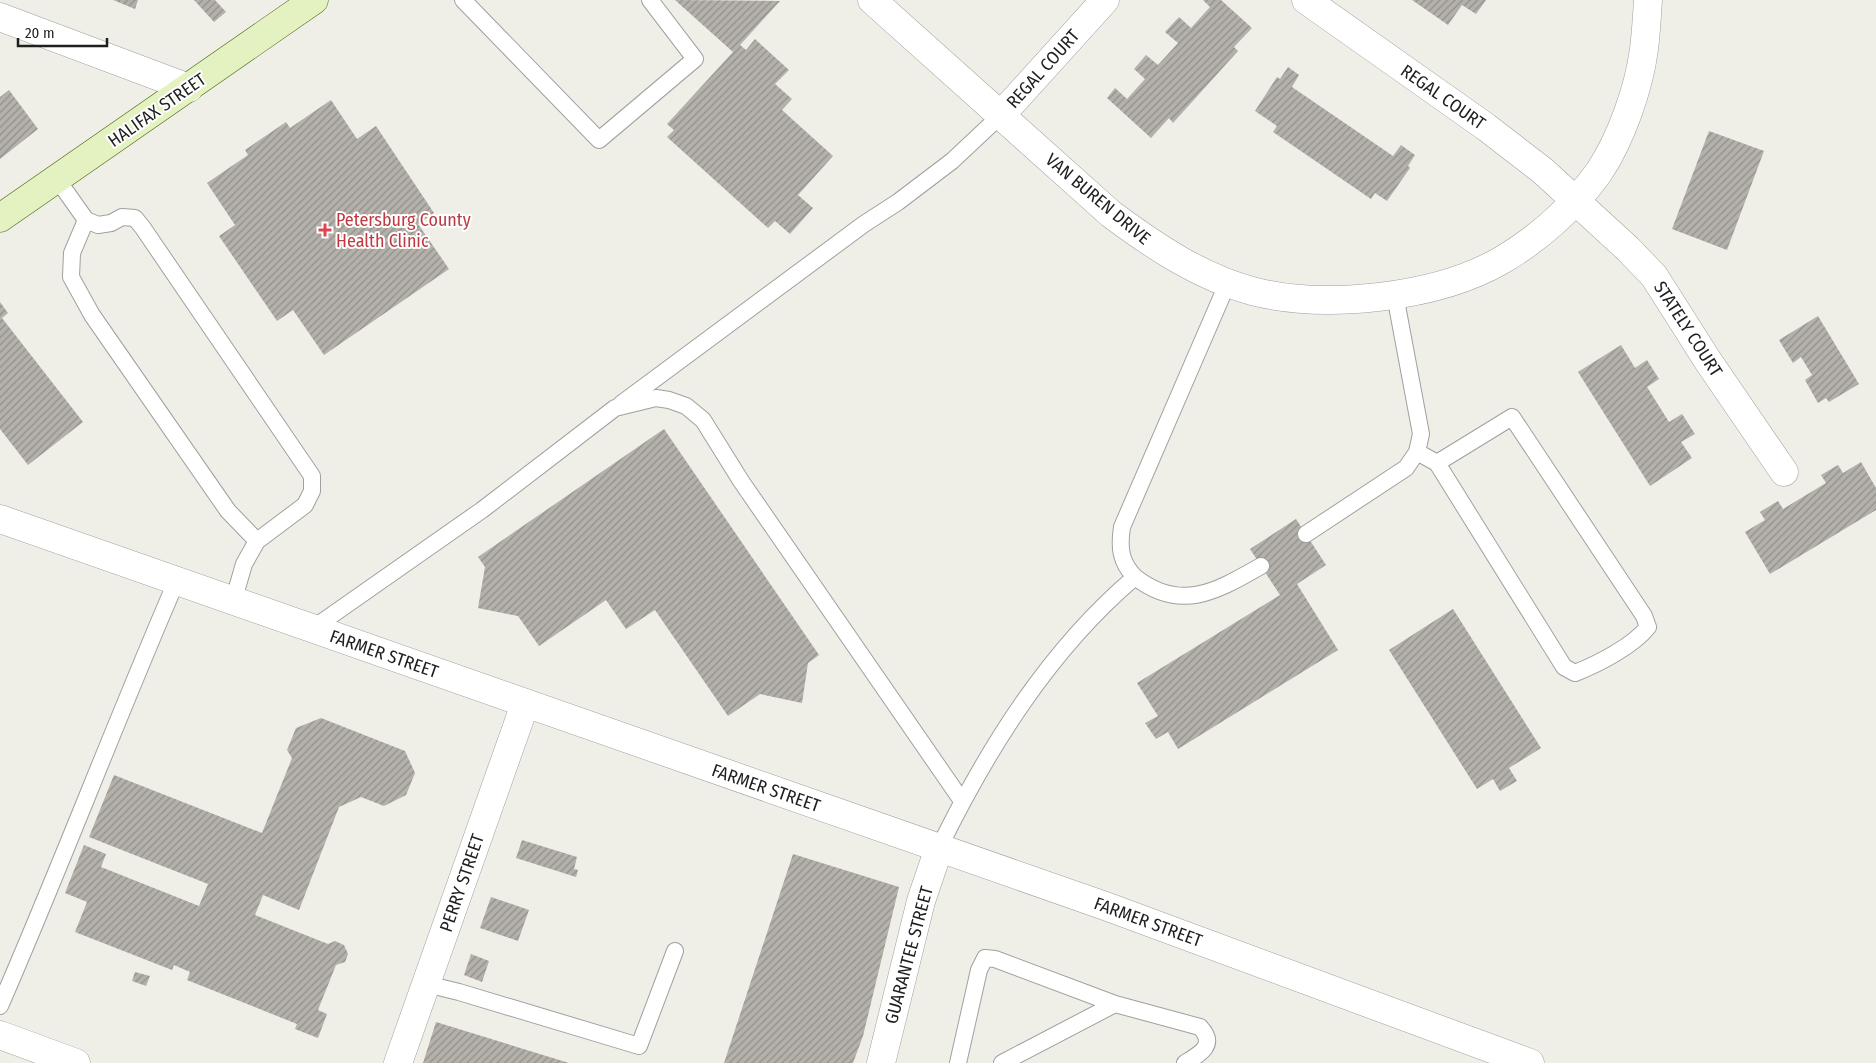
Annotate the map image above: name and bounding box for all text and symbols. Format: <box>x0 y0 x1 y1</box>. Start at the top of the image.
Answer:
scale bar <box>18 15 106 47</box>
text: 20 m <box>25 24 55 42</box>
street label: REGAL COURT <box>1002 25 1085 113</box>
street label: REGAL COURT <box>1396 60 1490 135</box>
street label: HALIFAX STREET <box>104 68 211 152</box>
street label: VAN BUREN DRIVE <box>1041 149 1155 249</box>
place label: Petersburg County Health Clinic <box>336 209 471 252</box>
marker: Petersburg County Health Clinic <box>318 223 332 237</box>
street label: STATELY COURT <box>1649 277 1727 381</box>
street label: FARMER STREET <box>327 625 442 683</box>
street label: FARMER STREET <box>709 759 824 817</box>
street label: PERRY STREET <box>435 831 489 935</box>
street label: GUARANTEE STREET <box>880 883 938 1026</box>
street label: FARMER STREET <box>1091 892 1206 952</box>

